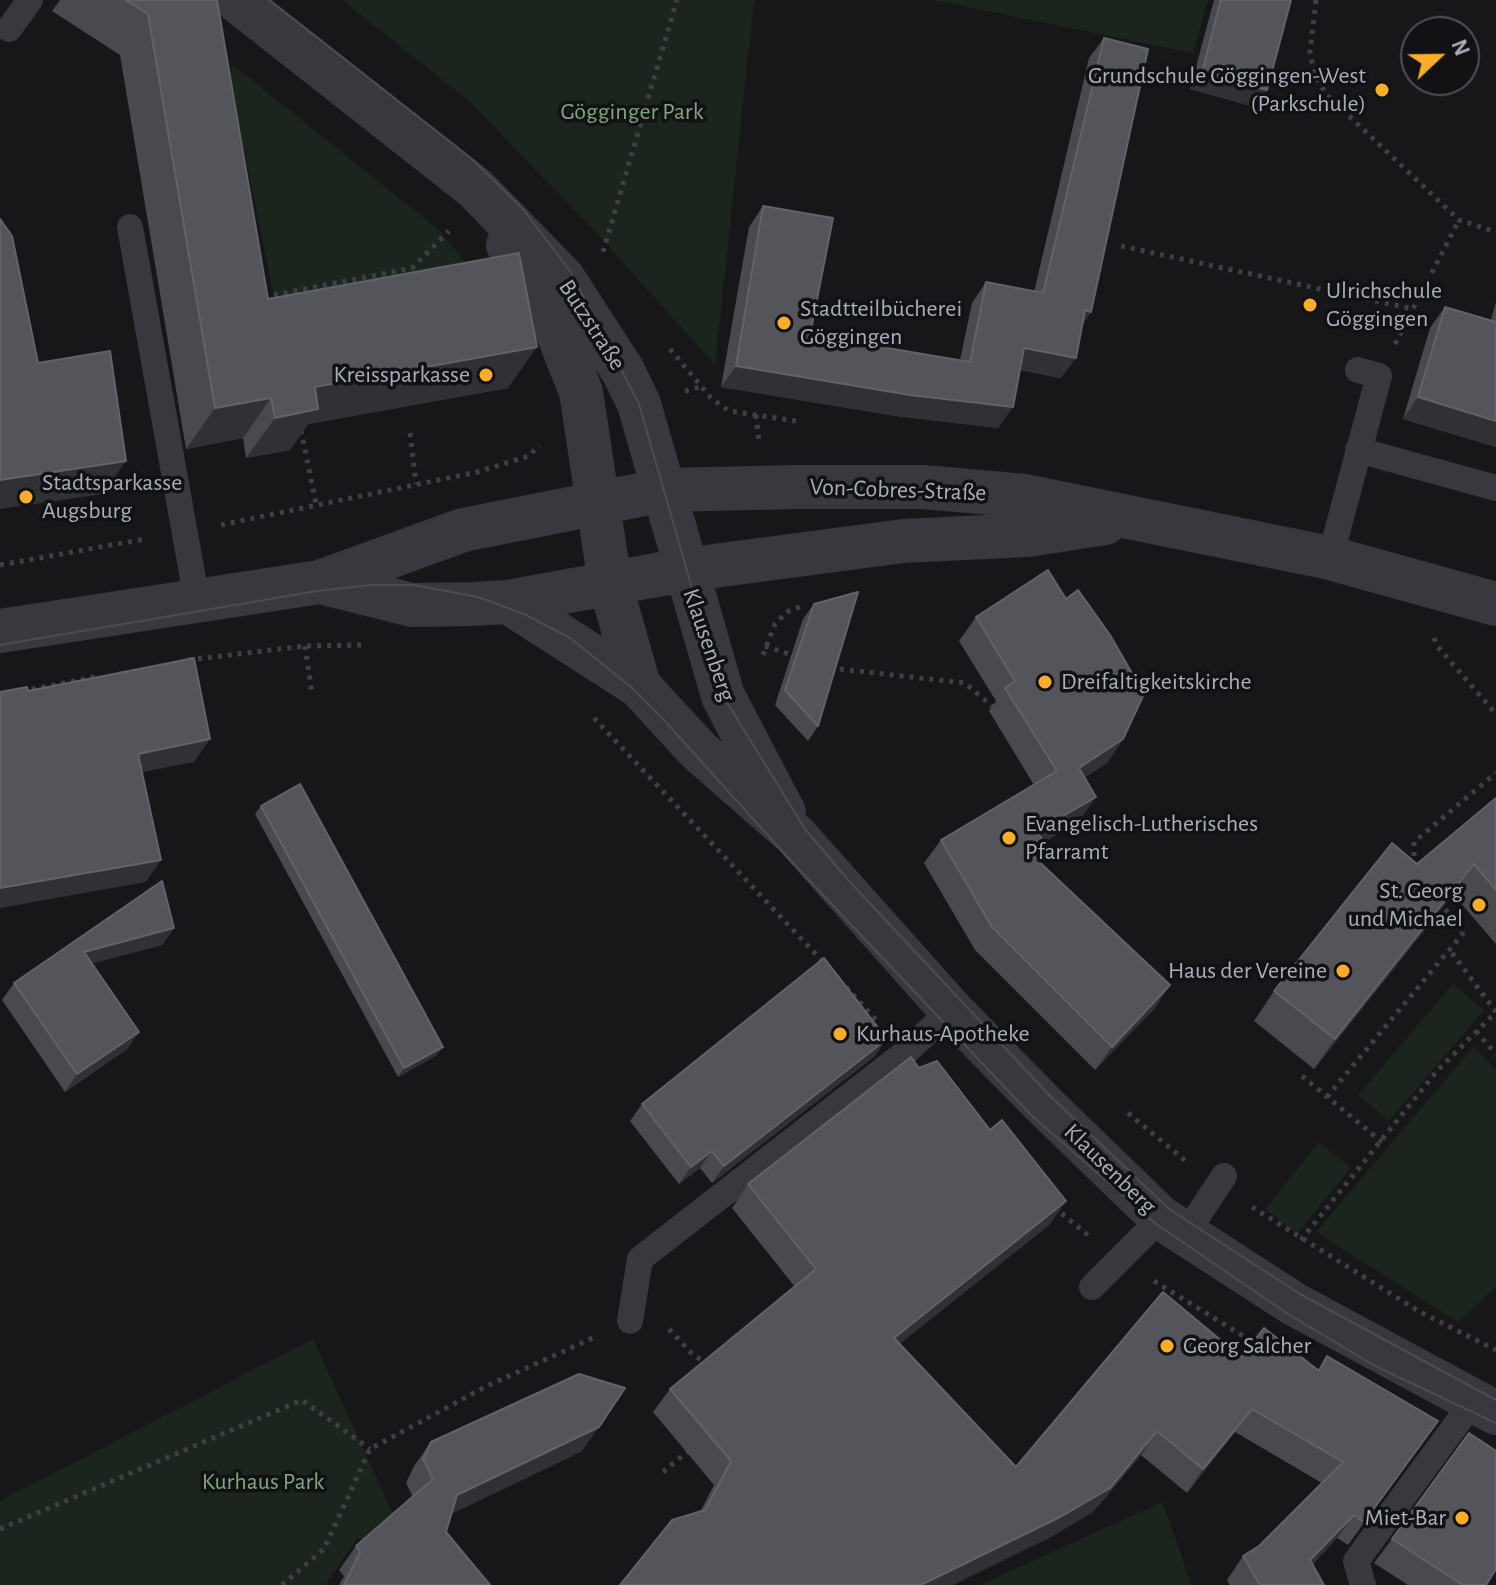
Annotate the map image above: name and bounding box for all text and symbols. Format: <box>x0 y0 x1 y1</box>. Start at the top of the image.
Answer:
north arrow <box>1400 16 1480 96</box>
text: N <box>1447 37 1473 59</box>
place label: Grundschule Göggingen-West (Parkschule) <box>1088 62 1366 118</box>
marker: Grundschule Göggingen-West (Parkschule) <box>1373 81 1391 99</box>
park label: Gögginger Park <box>560 98 704 126</box>
street label: Butzstraße <box>552 274 632 376</box>
place label: Ulrichschule Göggingen <box>1326 277 1442 333</box>
place label: Stadtteilbücherei Göggingen <box>800 295 962 351</box>
marker: Ulrichschule Göggingen <box>1301 296 1319 314</box>
marker: Stadtteilbücherei Göggingen <box>775 314 793 332</box>
place label: Kreissparkasse <box>334 361 470 389</box>
marker: Kreissparkasse <box>477 366 495 384</box>
place label: Stadtsparkasse Augsburg <box>42 469 182 525</box>
street label: Von-Cobres-Straße <box>809 473 987 507</box>
marker: Stadtsparkasse Augsburg <box>17 488 35 506</box>
street label: Klausenberg <box>676 585 742 705</box>
place label: Dreifaltigkeitskirche <box>1061 668 1252 696</box>
marker: Dreifaltigkeitskirche <box>1036 673 1054 691</box>
place label: Evangelisch-Lutherisches Pfarramt <box>1025 810 1258 866</box>
marker: Evangelisch-Lutherisches Pfarramt <box>1000 829 1018 847</box>
place label: St. Georg und Michael <box>1348 877 1463 933</box>
marker: St. Georg und Michael <box>1470 896 1488 914</box>
place label: Haus der Vereine <box>1168 957 1327 985</box>
marker: Haus der Vereine <box>1334 962 1352 980</box>
place label: Kurhaus-Apotheke <box>856 1020 1030 1048</box>
marker: Kurhaus-Apotheke <box>831 1025 849 1043</box>
street label: Klausenberg <box>1058 1118 1162 1220</box>
place label: Georg Salcher <box>1183 1332 1311 1360</box>
marker: Georg Salcher <box>1158 1337 1176 1355</box>
park label: Kurhaus Park <box>202 1468 324 1496</box>
place label: Miet-Bar <box>1365 1504 1446 1532</box>
marker: Miet-Bar <box>1453 1509 1471 1527</box>

